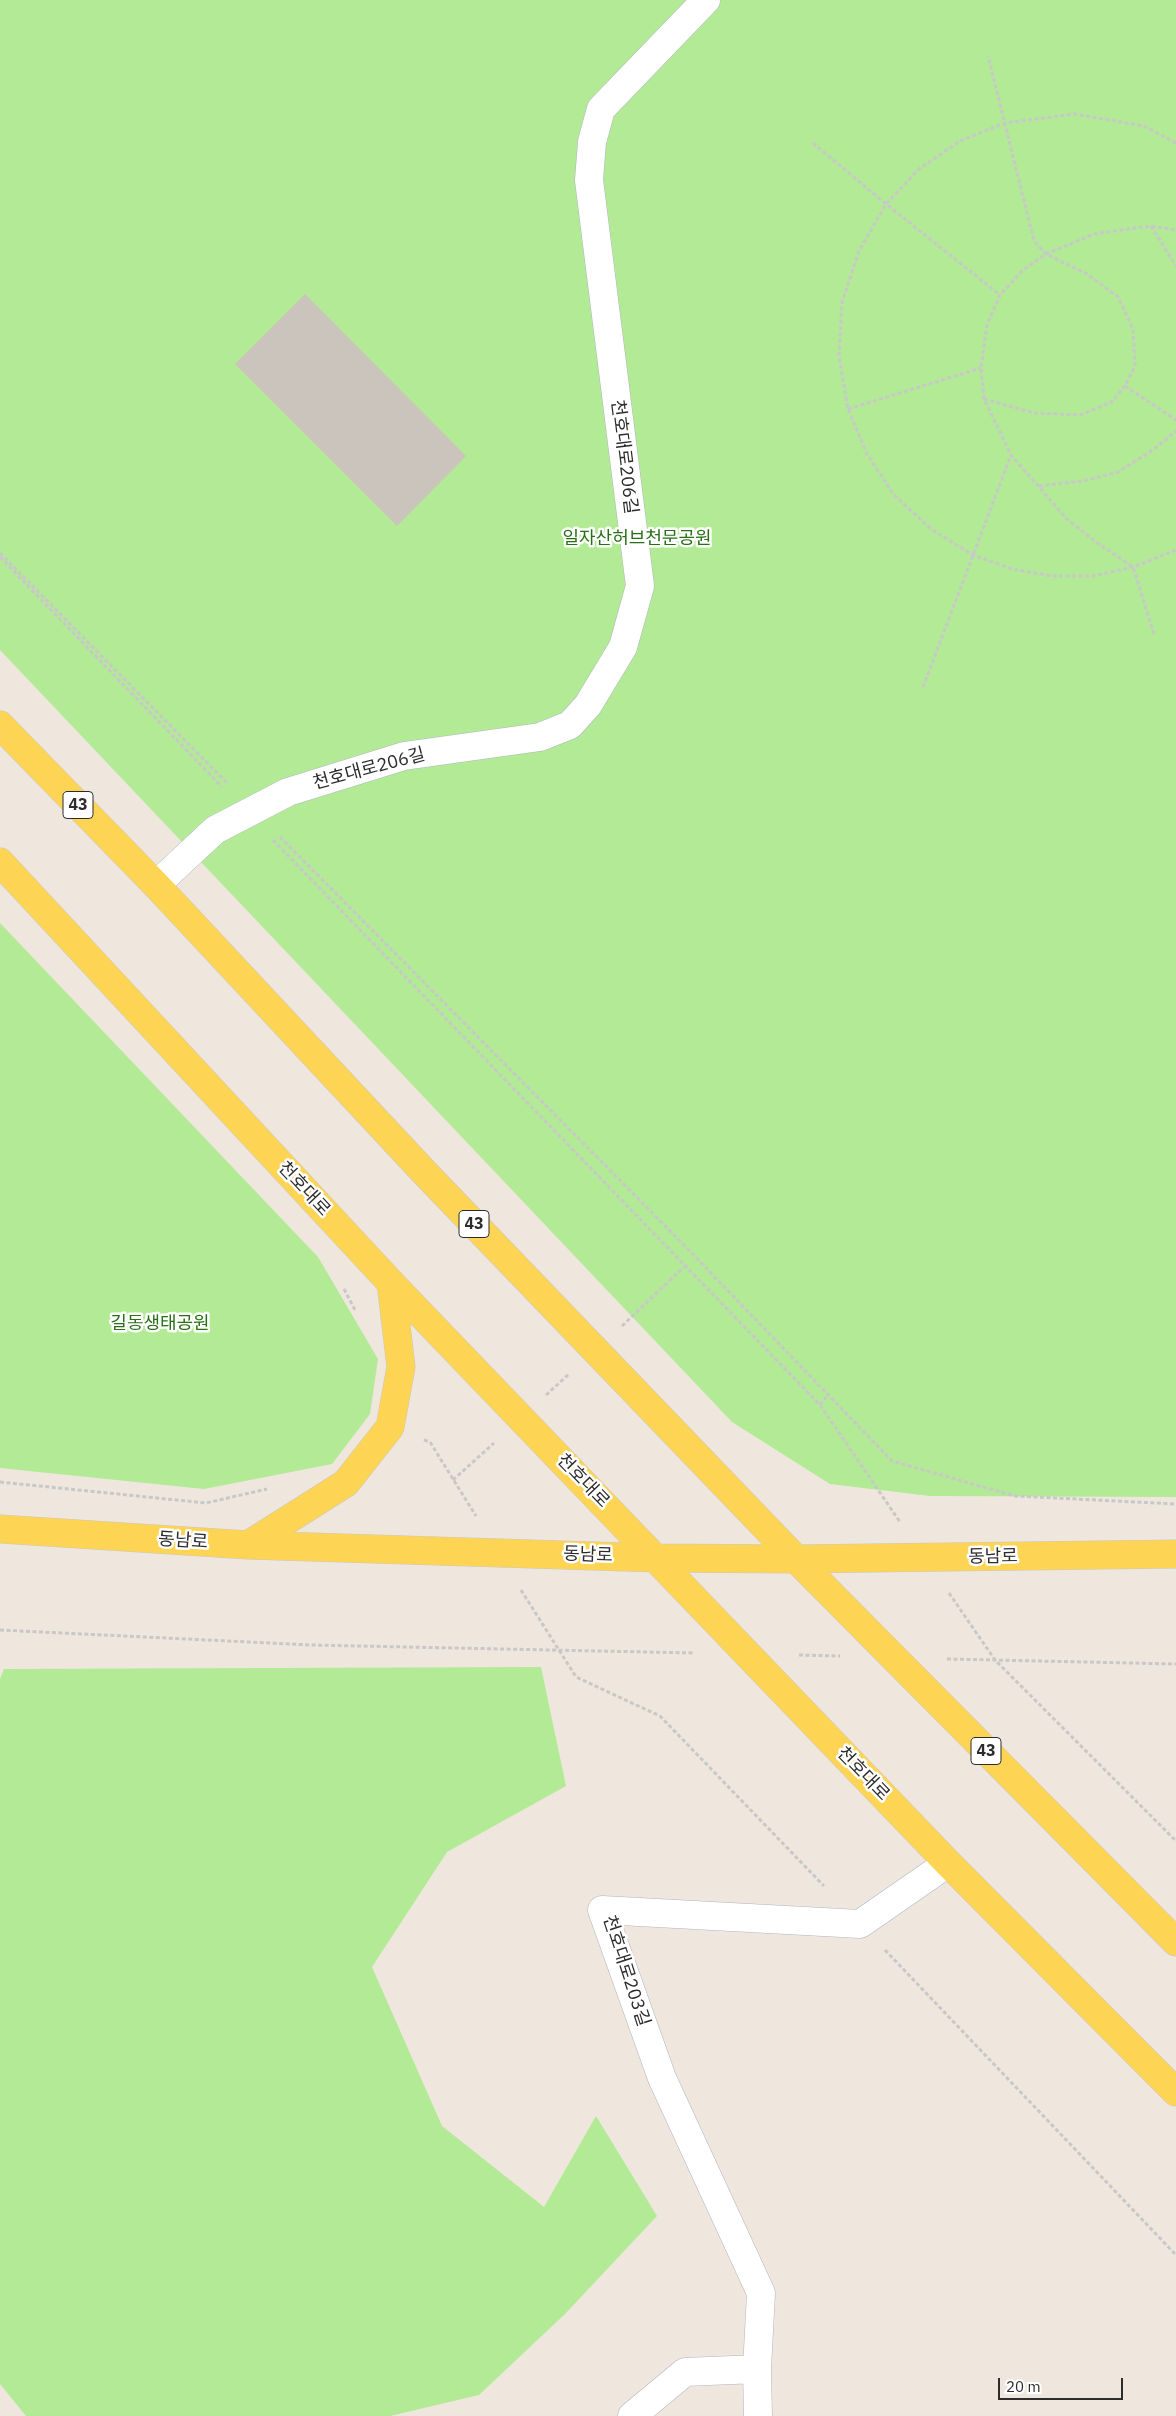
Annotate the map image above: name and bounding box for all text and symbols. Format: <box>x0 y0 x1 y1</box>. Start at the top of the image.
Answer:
street label: 천호대로206길 <box>606 399 642 515</box>
park label: 일자산허브천문공원 <box>562 528 712 550</box>
street label: 천호대로206길 <box>311 744 427 794</box>
road number: 43 <box>63 792 93 818</box>
street label: 천호대로 <box>274 1157 334 1221</box>
road number: 43 <box>459 1210 489 1238</box>
park label: 길동생태공원 <box>110 1313 210 1335</box>
street label: 천호대로 <box>552 1450 614 1512</box>
street label: 동남로 <box>157 1528 209 1554</box>
street label: 동남로 <box>563 1543 613 1567</box>
street label: 동남로 <box>968 1546 1018 1568</box>
road number: 43 <box>971 1738 1001 1764</box>
street label: 천호대로 <box>832 1743 894 1805</box>
street label: 천호대로203길 <box>598 1913 654 2029</box>
scale bar <box>1001 2368 1126 2400</box>
text: 20 m <box>1006 2377 1041 2396</box>

